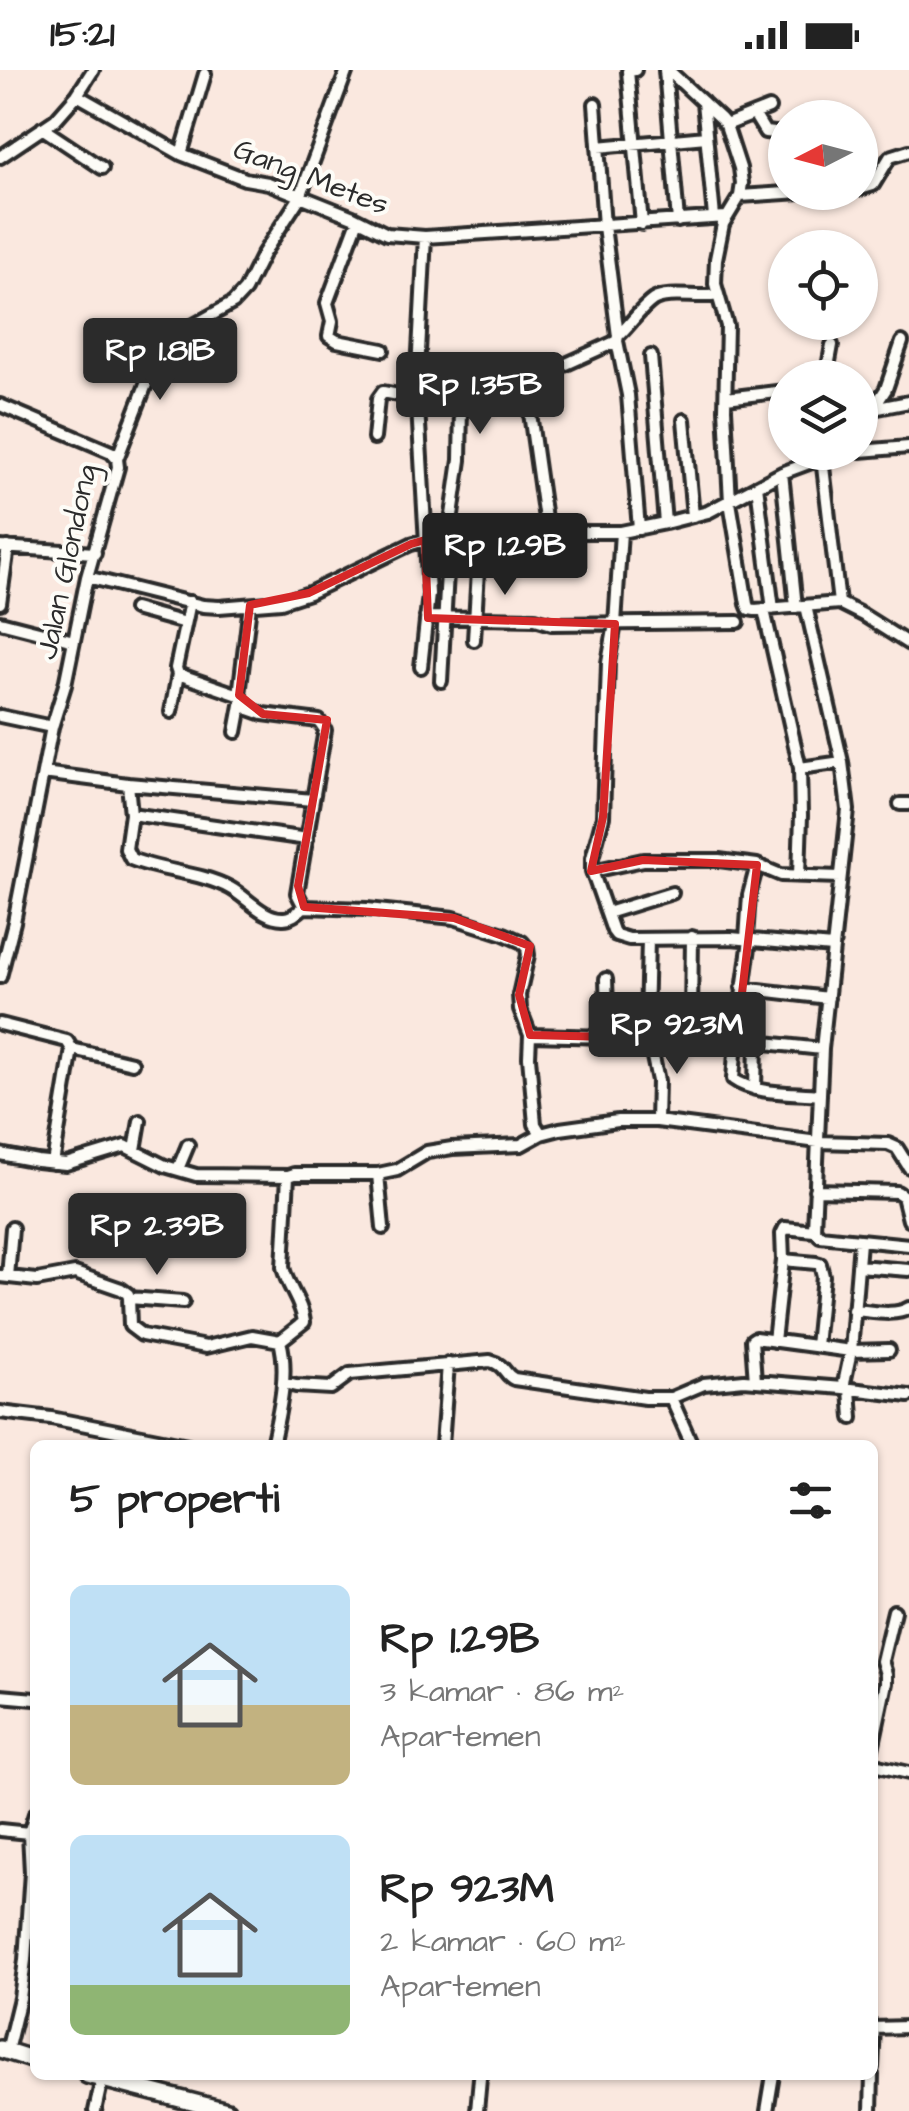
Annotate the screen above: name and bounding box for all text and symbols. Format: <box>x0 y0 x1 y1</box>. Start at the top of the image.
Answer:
text: 15:21 <box>50 9 115 61</box>
north arrow <box>768 100 878 210</box>
map controls <box>768 100 878 470</box>
street label: Gang Metes <box>227 128 395 227</box>
button: locate <box>768 230 878 340</box>
pin: Rp 1.81B <box>57 318 263 403</box>
text: Rp 1.81B <box>105 328 215 373</box>
pin: Rp 1.35B <box>377 352 583 437</box>
button: layers <box>768 360 878 470</box>
text: Rp 1.35B <box>418 362 542 407</box>
street label: Jalan Glondong <box>26 461 109 664</box>
pin: Rp 1.29B <box>402 513 608 598</box>
text: Rp 1.29B <box>444 523 566 568</box>
pin: Rp 923M <box>585 992 769 1077</box>
text: Rp 923M <box>611 1002 743 1047</box>
pin: Rp 2.39B <box>54 1193 260 1278</box>
text: Rp 2.39B <box>90 1203 224 1248</box>
text: 5 properti <box>70 1471 279 1529</box>
icon: filters <box>783 1473 838 1528</box>
text: Rp 1.29B <box>380 1611 539 1669</box>
icon: home <box>150 1625 270 1745</box>
text: 3 kamar · 86 m² <box>380 1669 625 1714</box>
text: Apartemen <box>380 1714 541 1759</box>
text: Rp 923M <box>380 1861 554 1919</box>
icon: home <box>150 1875 270 1995</box>
text: 2 kamar · 60 m² <box>380 1919 626 1964</box>
text: Apartemen <box>380 1964 541 2009</box>

